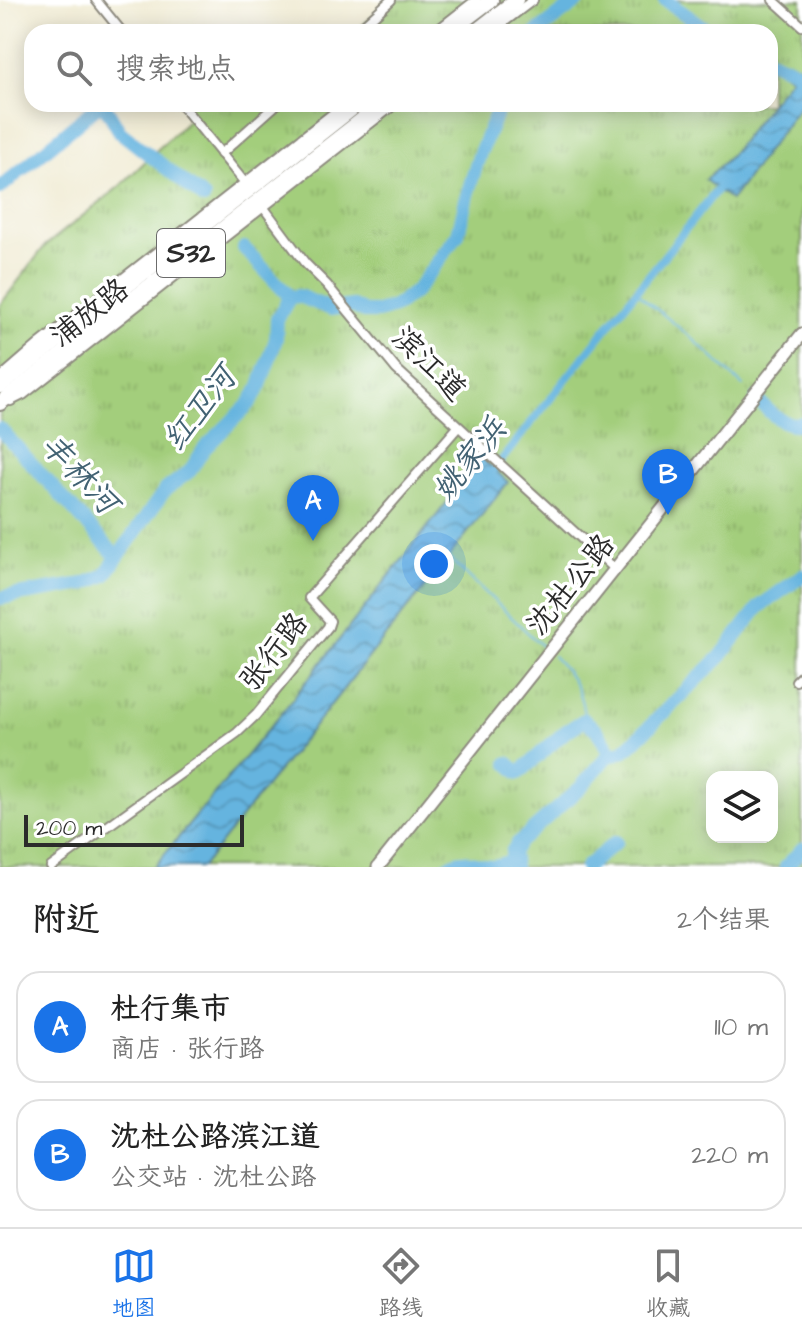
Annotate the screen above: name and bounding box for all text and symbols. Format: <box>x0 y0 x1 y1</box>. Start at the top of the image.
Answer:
search box <box>24 24 778 112</box>
icon: search <box>52 46 96 90</box>
text: 搜索地点 <box>116 48 236 90</box>
road number: S32 <box>157 229 225 277</box>
street label: 浦放路 <box>42 269 138 357</box>
street label: 滨江道 <box>382 317 476 411</box>
water label: 红卫河 <box>153 353 250 461</box>
water label: 姚家浜 <box>422 408 518 511</box>
water label: 丰林河 <box>30 424 132 528</box>
pin: B <box>642 449 694 515</box>
pin: A <box>287 475 339 541</box>
street label: 沈杜公路 <box>517 525 625 645</box>
your location <box>414 544 454 584</box>
street label: 张行路 <box>230 604 318 700</box>
map controls <box>706 771 778 843</box>
button: layers <box>706 771 778 843</box>
scale bar <box>24 811 244 847</box>
text: 200 m <box>36 813 102 844</box>
text: 附近 <box>32 896 100 944</box>
text: 2个结果 <box>677 902 770 938</box>
text: 杜行集市 <box>110 988 230 1030</box>
text: A <box>52 1009 68 1045</box>
text: 110 m <box>714 1009 768 1045</box>
text: 商店 · 张行路 <box>110 1031 264 1067</box>
text: 沈杜公路滨江道 <box>110 1116 320 1158</box>
text: B <box>51 1137 69 1173</box>
text: 220 m <box>691 1137 768 1173</box>
text: 公交站 · 沈杜公路 <box>110 1159 316 1195</box>
tab: 地图 <box>112 1244 156 1324</box>
tab: 路线 <box>379 1244 423 1324</box>
tab: 收藏 <box>646 1244 690 1324</box>

